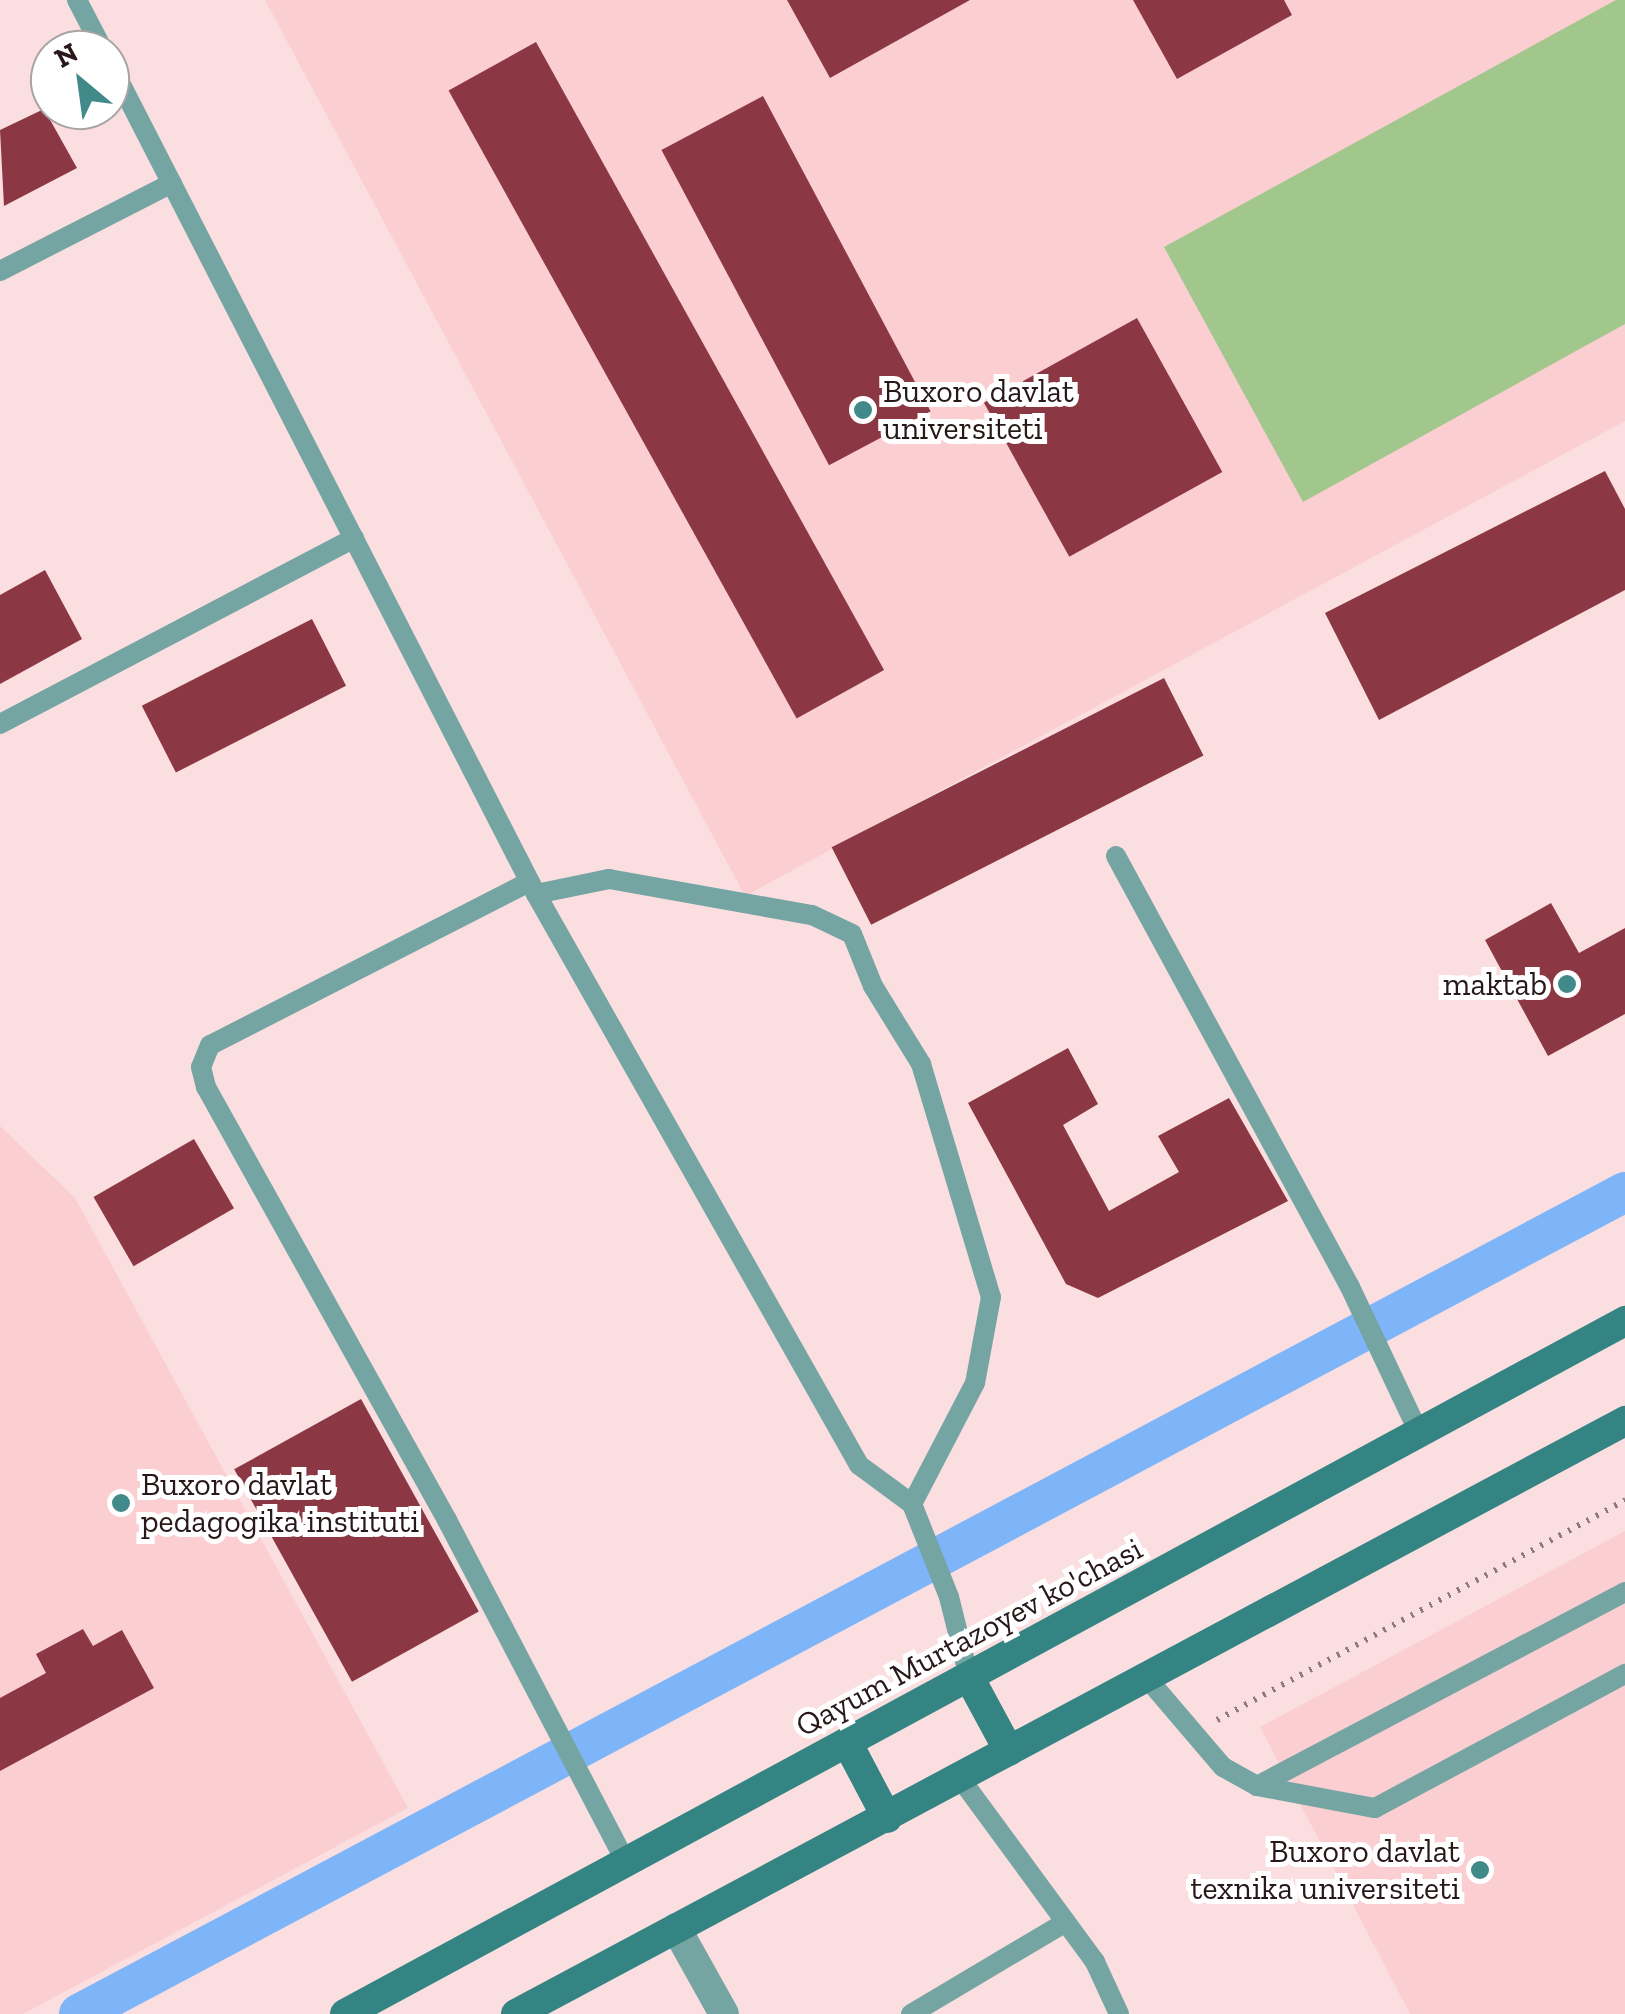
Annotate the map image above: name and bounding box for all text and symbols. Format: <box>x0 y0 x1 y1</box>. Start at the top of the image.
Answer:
north arrow <box>30 30 130 130</box>
text: N <box>49 35 83 75</box>
place label: Buxoro davlat universiteti <box>883 373 1074 448</box>
marker: Buxoro davlat universiteti <box>852 399 874 421</box>
place label: maktab <box>1443 965 1547 1003</box>
marker: maktab <box>1556 973 1578 995</box>
place label: Buxoro davlat pedagogika instituti <box>141 1466 419 1541</box>
marker: Buxoro davlat pedagogika instituti <box>110 1492 132 1514</box>
street label: Qayum Murtazoyev ko'chasi <box>789 1529 1149 1745</box>
place label: Buxoro davlat texnika universiteti <box>1191 1833 1460 1908</box>
marker: Buxoro davlat texnika universiteti <box>1469 1859 1491 1881</box>

